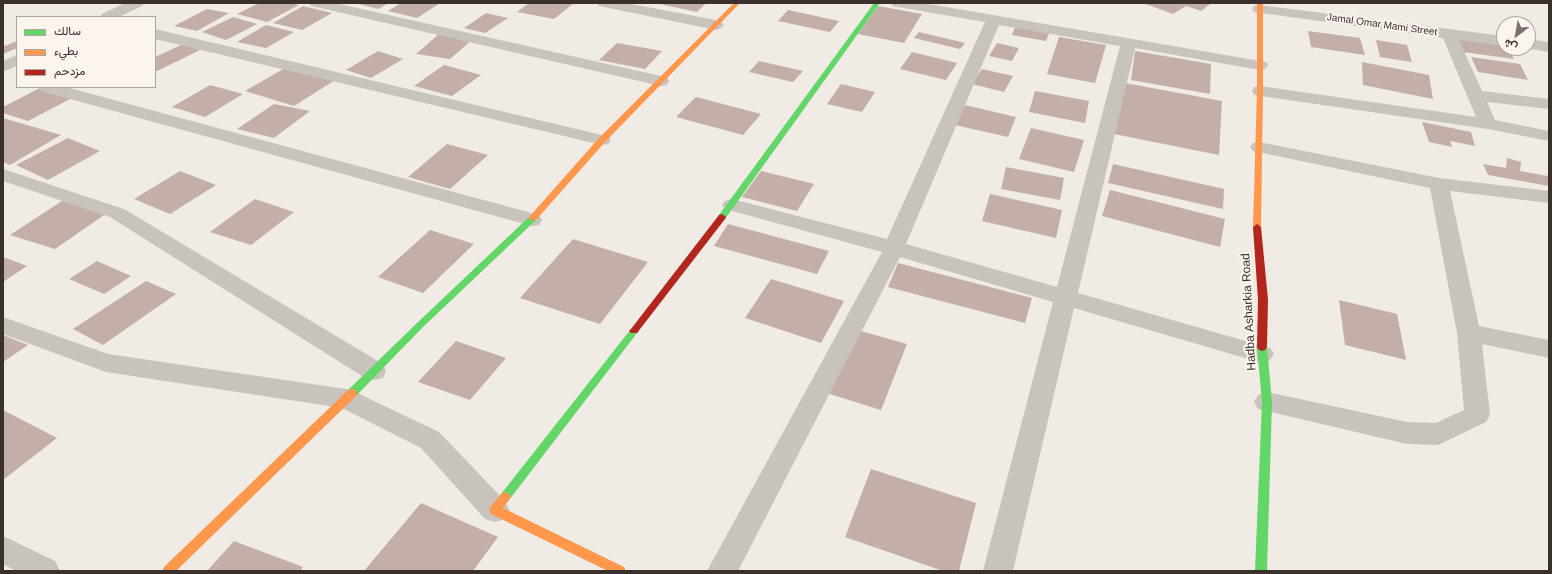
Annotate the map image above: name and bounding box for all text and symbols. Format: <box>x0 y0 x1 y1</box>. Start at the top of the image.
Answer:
street label: Jamal Omar Mami Street <box>1326 11 1438 39</box>
legend <box>16 16 156 88</box>
north arrow <box>1496 16 1536 56</box>
text: سالك <box>54 24 81 38</box>
text: ش <box>1502 37 1519 54</box>
text: بطيء <box>54 44 78 58</box>
text: مزدحم <box>54 64 85 78</box>
street label: Hadba Asharkia Road <box>1239 253 1259 371</box>

